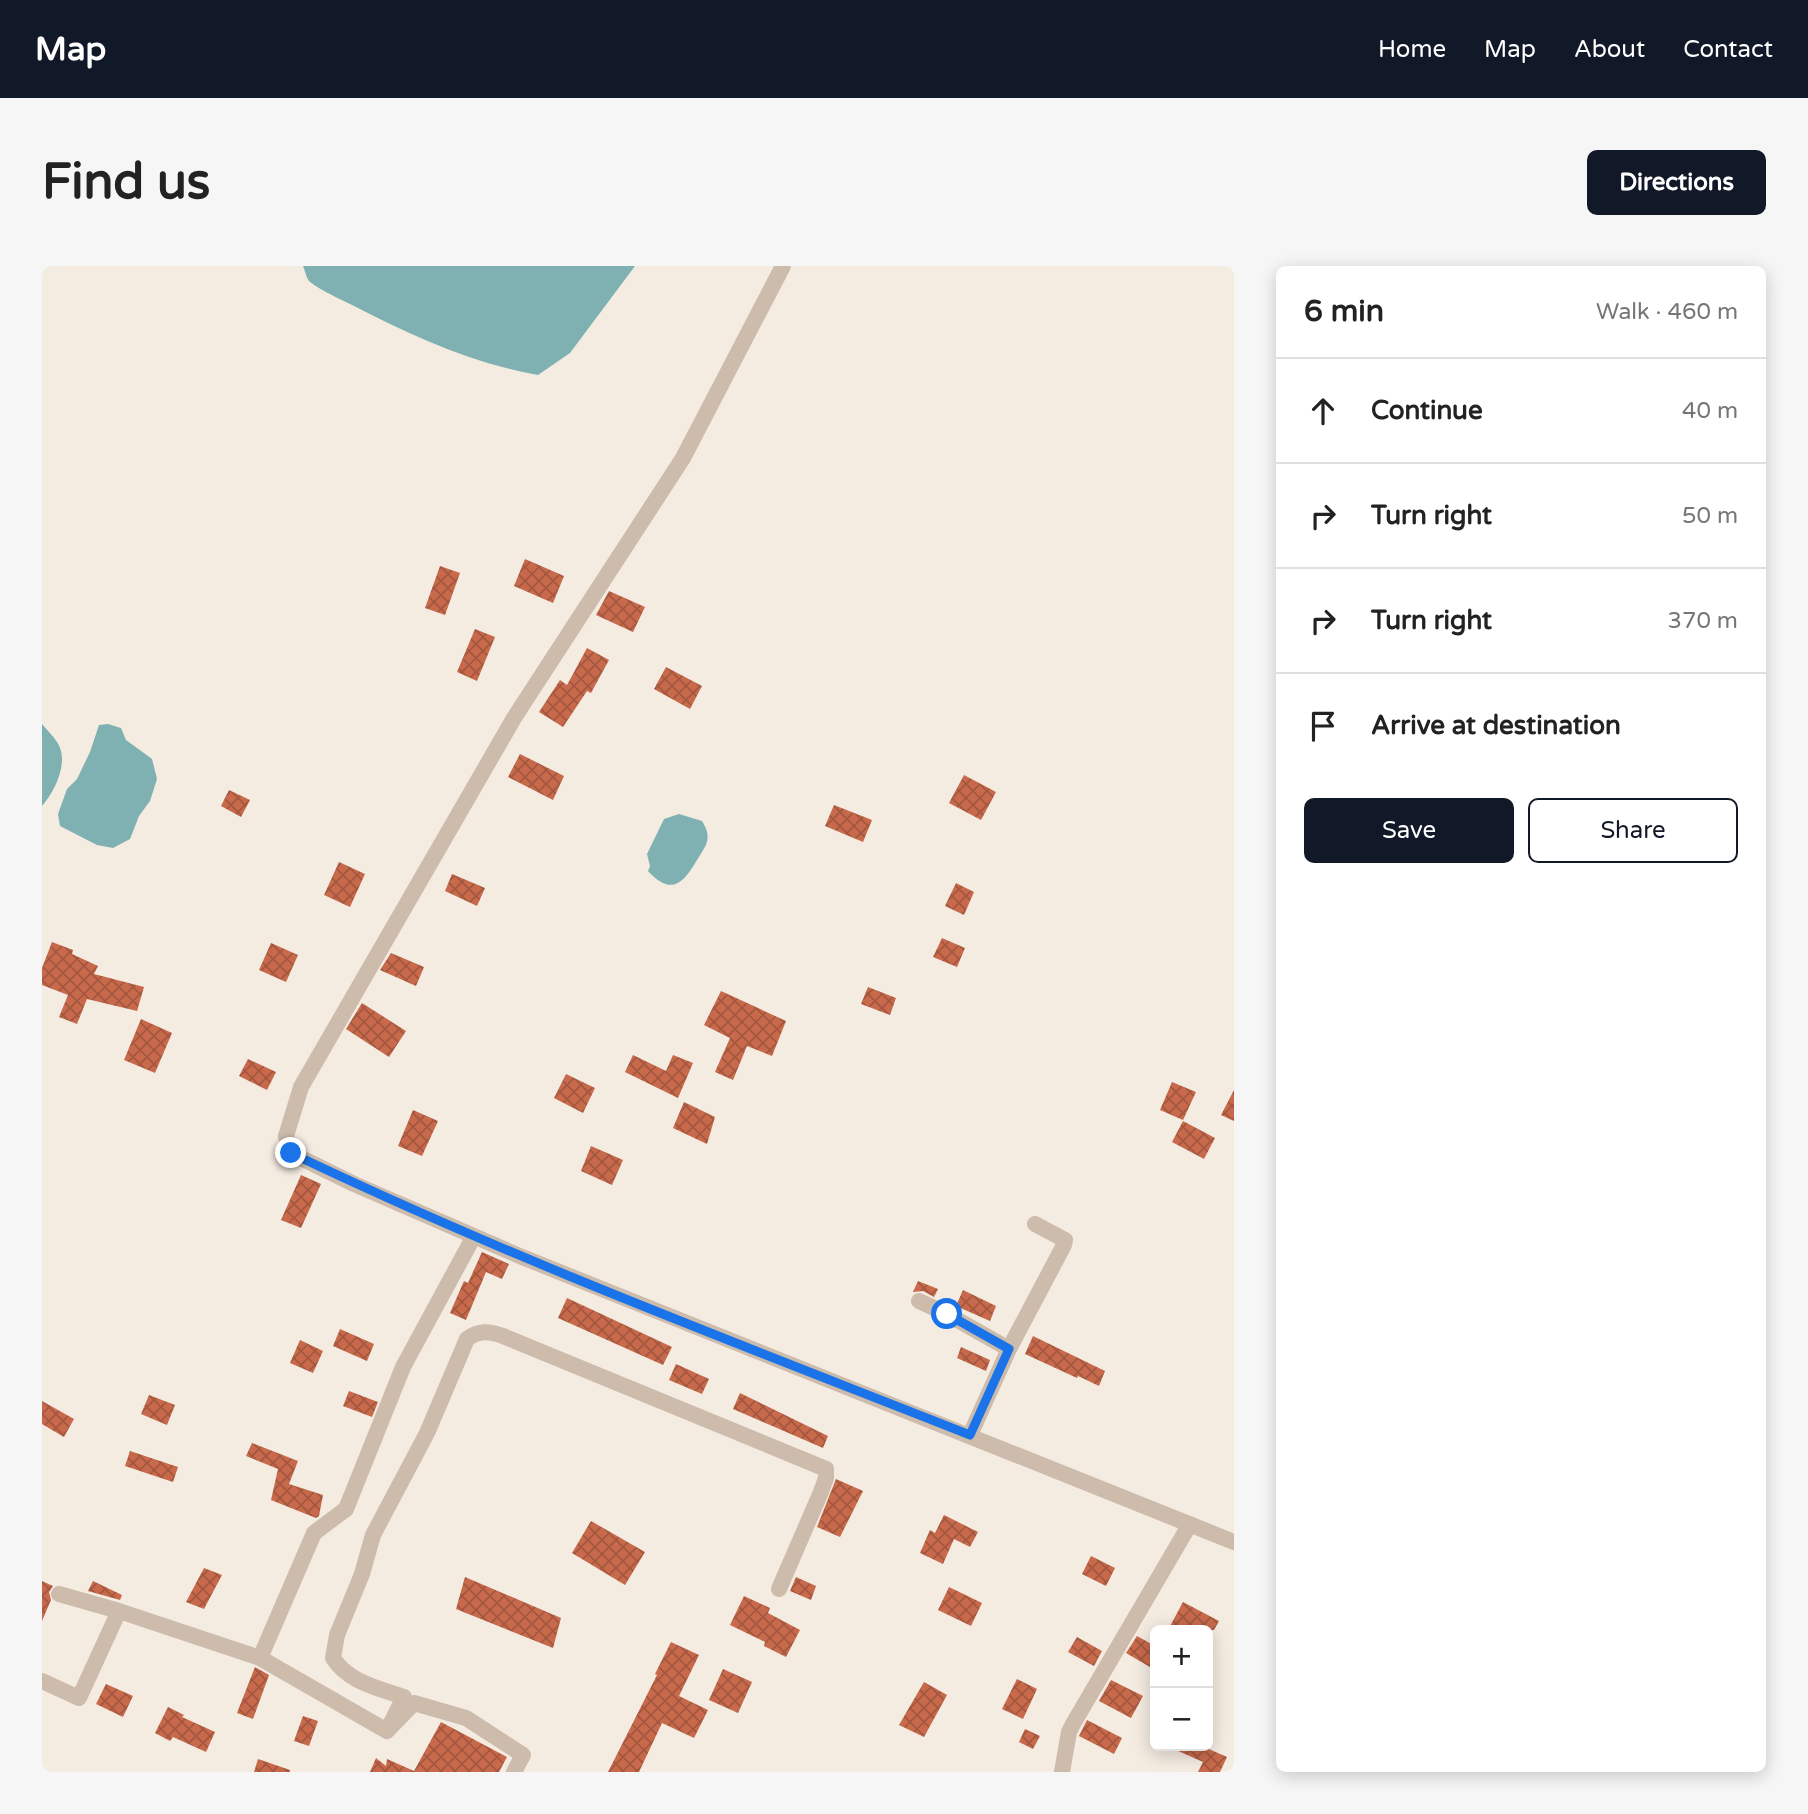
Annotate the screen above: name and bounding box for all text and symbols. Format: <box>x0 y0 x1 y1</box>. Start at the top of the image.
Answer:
text: Map <box>35 30 106 69</box>
text: Home <box>1378 35 1446 64</box>
text: Map <box>1484 35 1536 64</box>
text: About <box>1574 35 1645 64</box>
text: Contact <box>1683 35 1773 64</box>
button: Directions <box>1587 150 1766 215</box>
text: Find us <box>42 153 210 212</box>
text: 6 min <box>1304 293 1384 330</box>
text: Walk · 460 m <box>1596 298 1738 326</box>
icon: ahead <box>1304 392 1342 430</box>
text: Continue <box>1371 395 1483 426</box>
text: 40 m <box>1682 397 1738 425</box>
icon: right <box>1304 497 1342 535</box>
text: Turn right <box>1371 500 1492 531</box>
text: 50 m <box>1682 502 1738 530</box>
icon: right <box>1304 602 1342 640</box>
text: Turn right <box>1371 605 1492 636</box>
text: 370 m <box>1668 607 1738 635</box>
icon: arrive <box>1304 707 1342 745</box>
text: Arrive at destination <box>1371 710 1621 741</box>
button: Save <box>1304 798 1514 863</box>
button: Share <box>1528 798 1738 863</box>
route end <box>275 1137 306 1168</box>
route start <box>931 1298 962 1329</box>
map controls <box>1150 1625 1213 1751</box>
button: + <box>1150 1625 1213 1688</box>
button: − <box>1150 1688 1213 1751</box>

